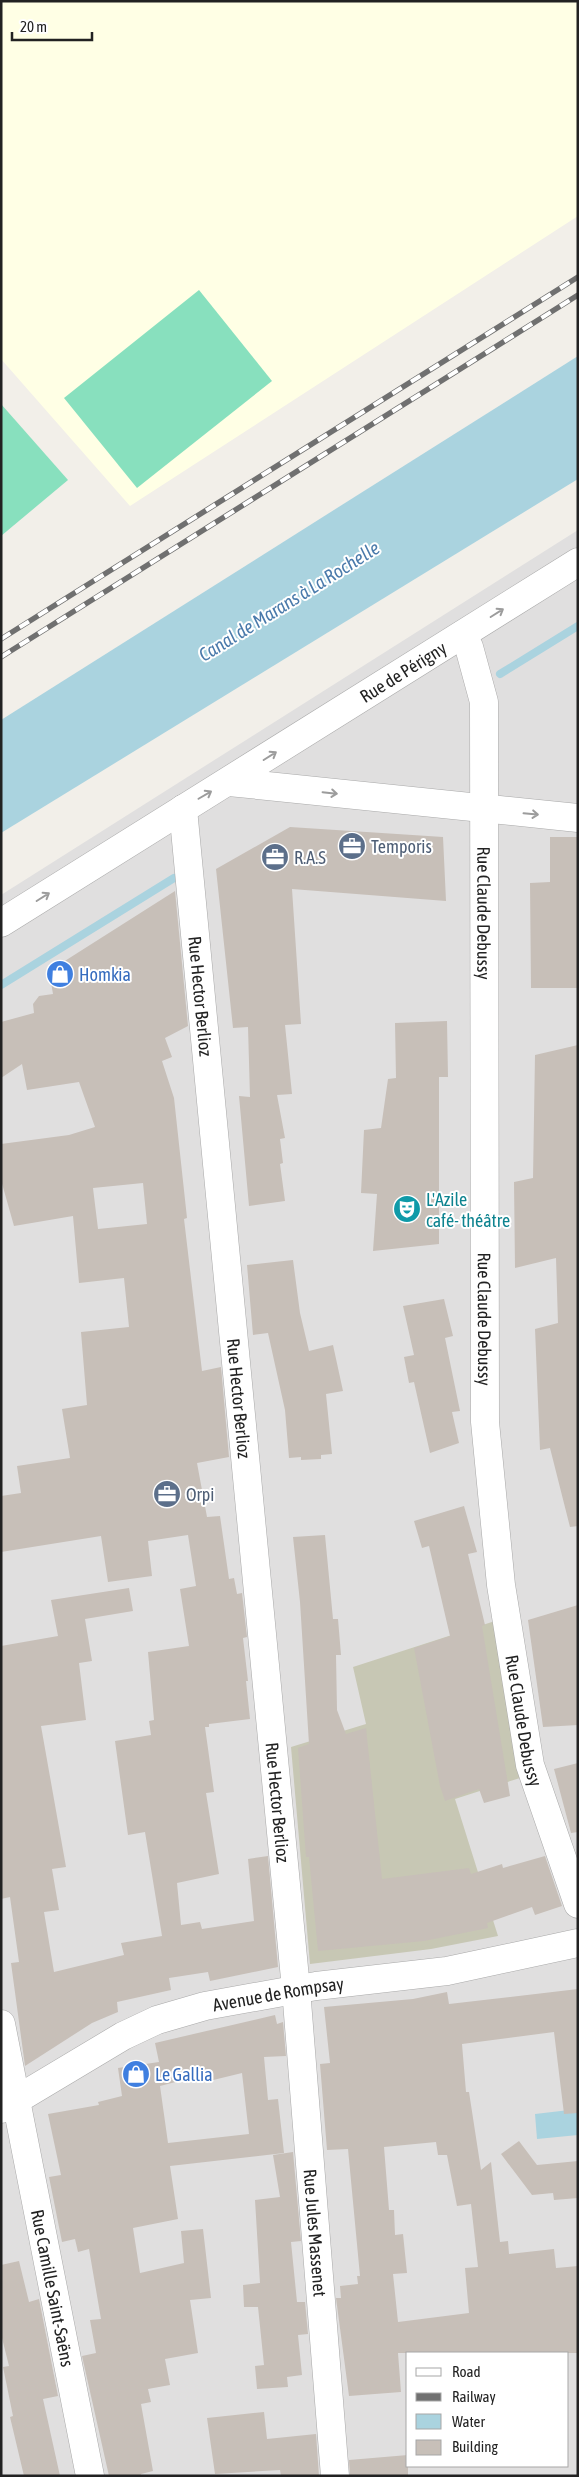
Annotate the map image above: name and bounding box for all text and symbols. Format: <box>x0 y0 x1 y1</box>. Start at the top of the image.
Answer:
scale bar <box>12 10 92 42</box>
text: 20 m <box>20 18 47 35</box>
water label: Canal de Marans à La Rochelle <box>194 536 384 666</box>
one-way arrow <box>489 608 503 618</box>
street label: Rue de Périgny <box>356 637 450 706</box>
one-way arrow <box>263 751 277 761</box>
one-way arrow <box>321 788 337 798</box>
one-way arrow <box>198 789 212 799</box>
one-way arrow <box>523 809 539 819</box>
office icon: Temporis <box>337 831 367 861</box>
place label: Temporis <box>371 836 432 857</box>
office icon: R.A.S <box>260 842 290 872</box>
street label: Rue Claude Debussy <box>474 846 495 980</box>
place label: R.A.S <box>294 847 326 868</box>
one-way arrow <box>35 891 49 901</box>
street label: Rue Hector Berlioz <box>185 935 217 1058</box>
shop icon: Homkia <box>45 959 75 989</box>
place label: Homkia <box>79 964 131 985</box>
place label: L'Azile café- théâtre <box>426 1189 510 1231</box>
theatre icon: L'Azile café- théâtre <box>392 1194 422 1224</box>
street label: Rue Claude Debussy <box>474 1252 495 1386</box>
street label: Rue Hector Berlioz <box>223 1337 256 1460</box>
office icon: Orpi <box>152 1479 182 1509</box>
place label: Orpi <box>186 1484 215 1505</box>
street label: Rue Claude Debussy <box>502 1653 547 1789</box>
street label: Rue Hector Berlioz <box>262 1741 294 1864</box>
street label: Avenue de Rompsay <box>211 1972 345 2015</box>
shop icon: Le Gallia <box>121 2059 151 2089</box>
place label: Le Gallia <box>155 2064 213 2085</box>
street label: Rue Jules Massenet <box>300 2168 331 2297</box>
street label: Rue Camille Saint-Saëns <box>27 2208 79 2368</box>
legend <box>406 2352 569 2467</box>
text: Road <box>452 2363 481 2380</box>
text: Railway <box>452 2388 496 2405</box>
text: Water <box>452 2413 485 2430</box>
text: Building <box>452 2438 498 2455</box>

